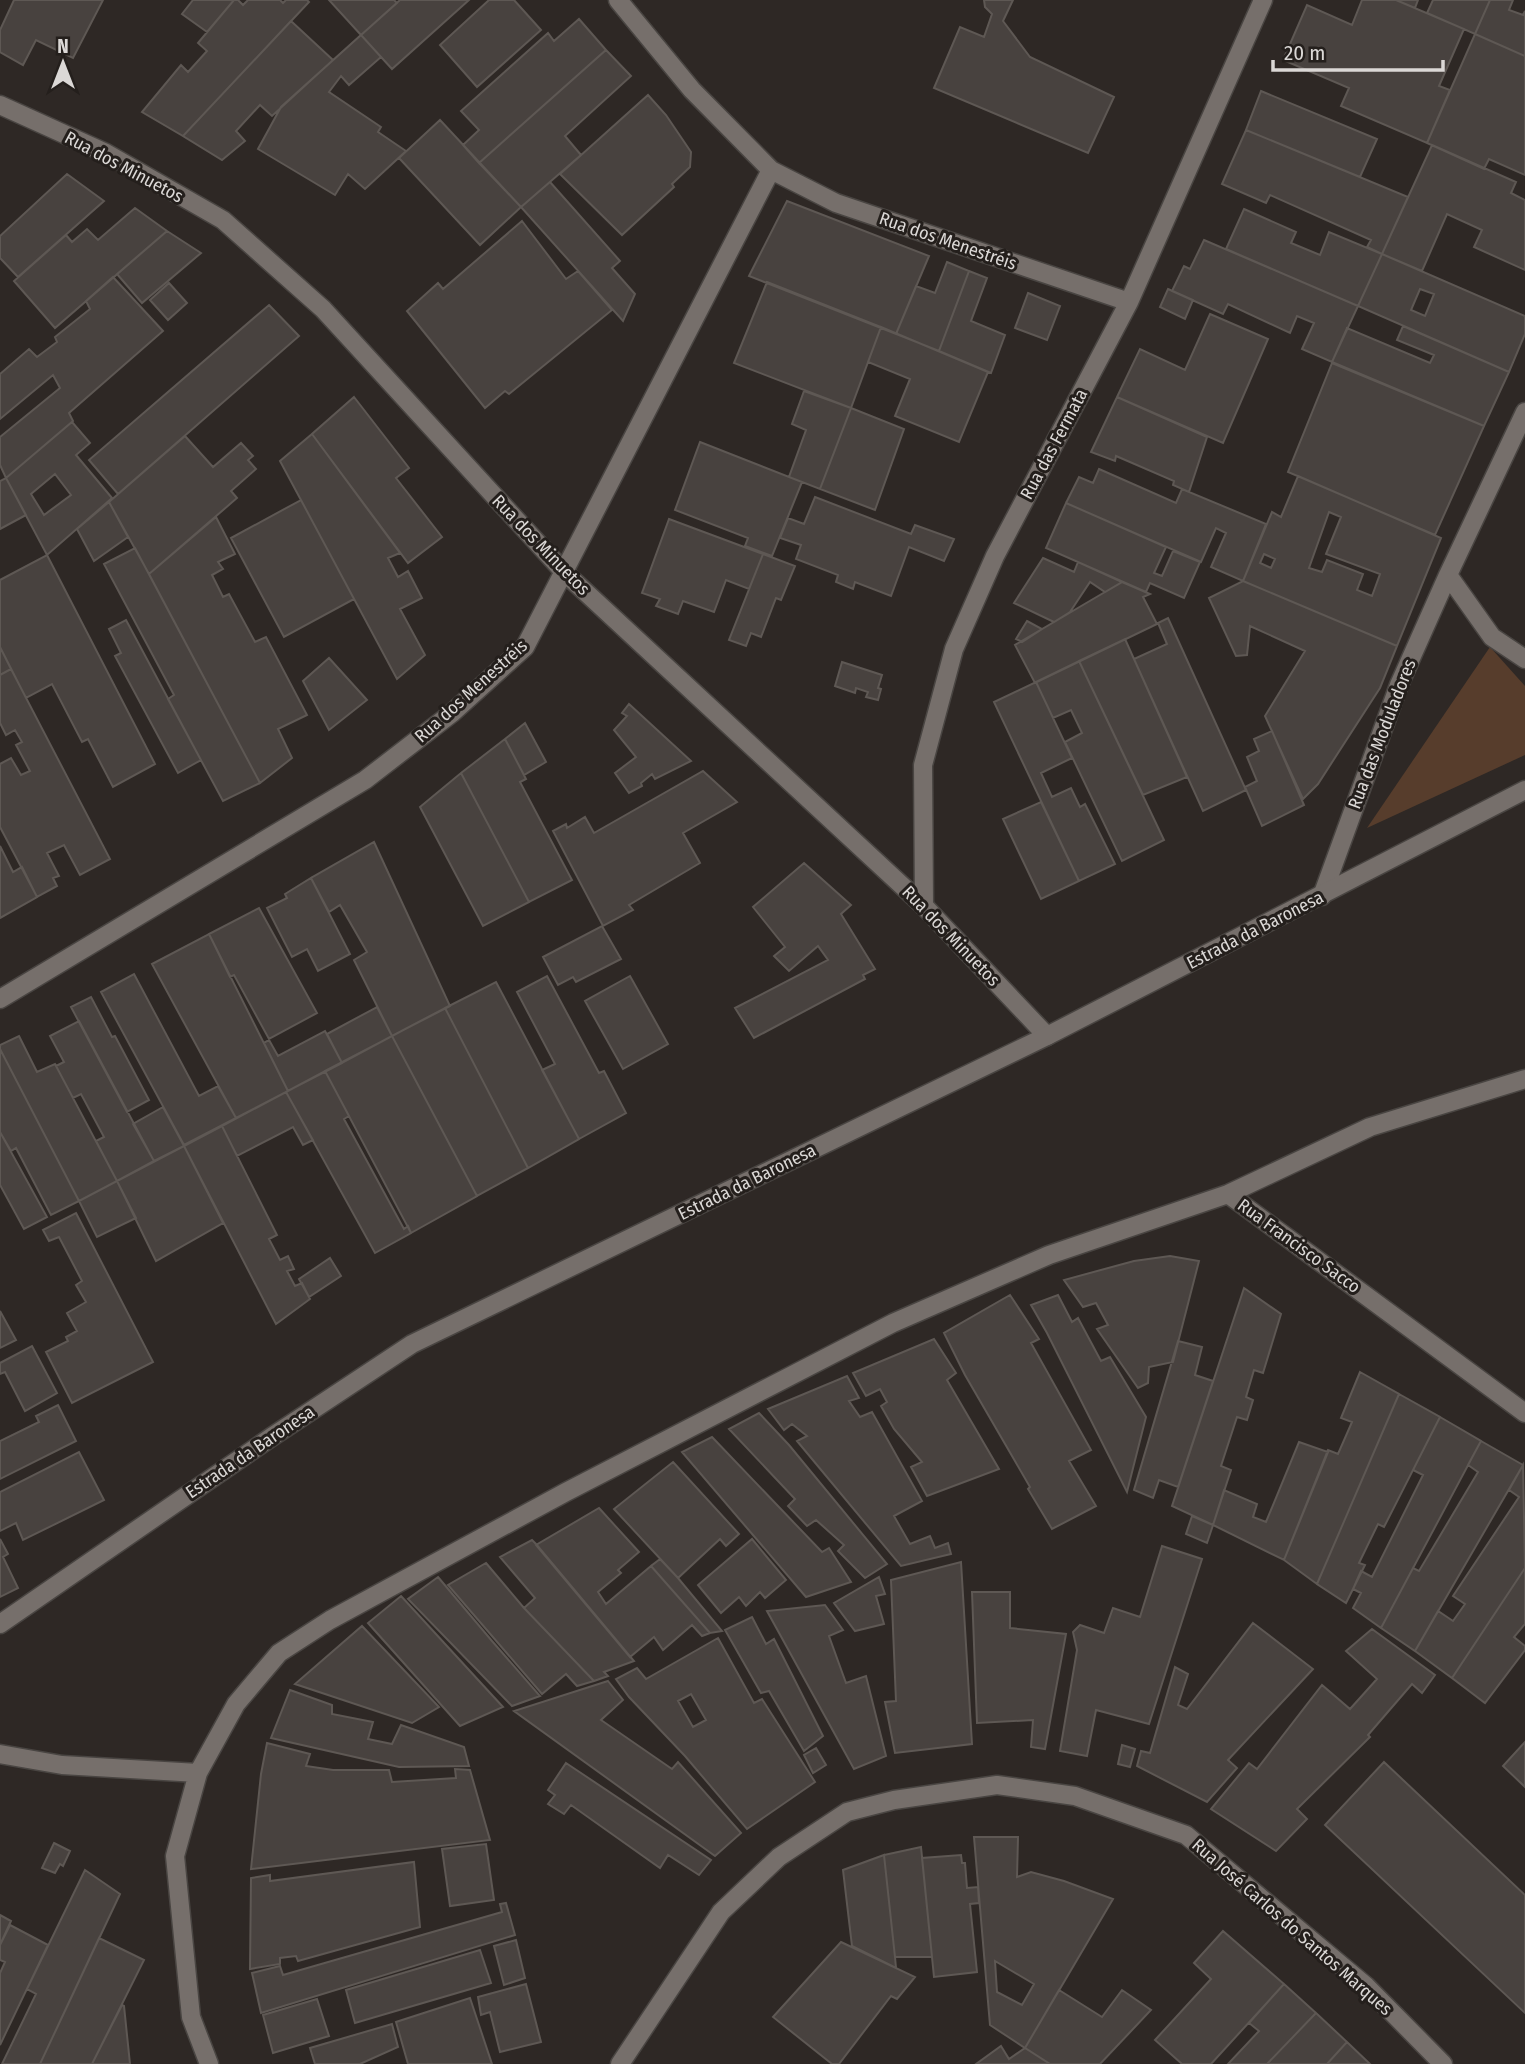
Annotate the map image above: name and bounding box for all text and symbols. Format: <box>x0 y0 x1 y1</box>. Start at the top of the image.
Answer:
north arrow <box>28 28 98 98</box>
scale bar <box>1273 28 1443 72</box>
text: N <box>57 35 69 58</box>
text: 20 m <box>1284 40 1325 66</box>
street label: Rua dos Minuetos <box>61 126 187 208</box>
street label: Rua dos Menestréis <box>876 207 1020 275</box>
street label: Rua das Fermata <box>1016 385 1092 503</box>
street label: Rua dos Minuetos <box>488 490 595 600</box>
street label: Rua dos Menestréis <box>410 634 532 747</box>
street label: Rua das Moduladores <box>1343 656 1421 812</box>
street label: Rua dos Minuetos <box>898 881 1005 991</box>
street label: Estrada da Baronesa <box>1183 886 1327 974</box>
street label: Estrada da Baronesa <box>675 1139 820 1225</box>
street label: Rua Francisco Sacco <box>1233 1194 1365 1298</box>
street label: Estrada da Baronesa <box>181 1401 319 1503</box>
street label: Rua José Carlos do Santos Marques <box>1187 1834 1397 2020</box>

